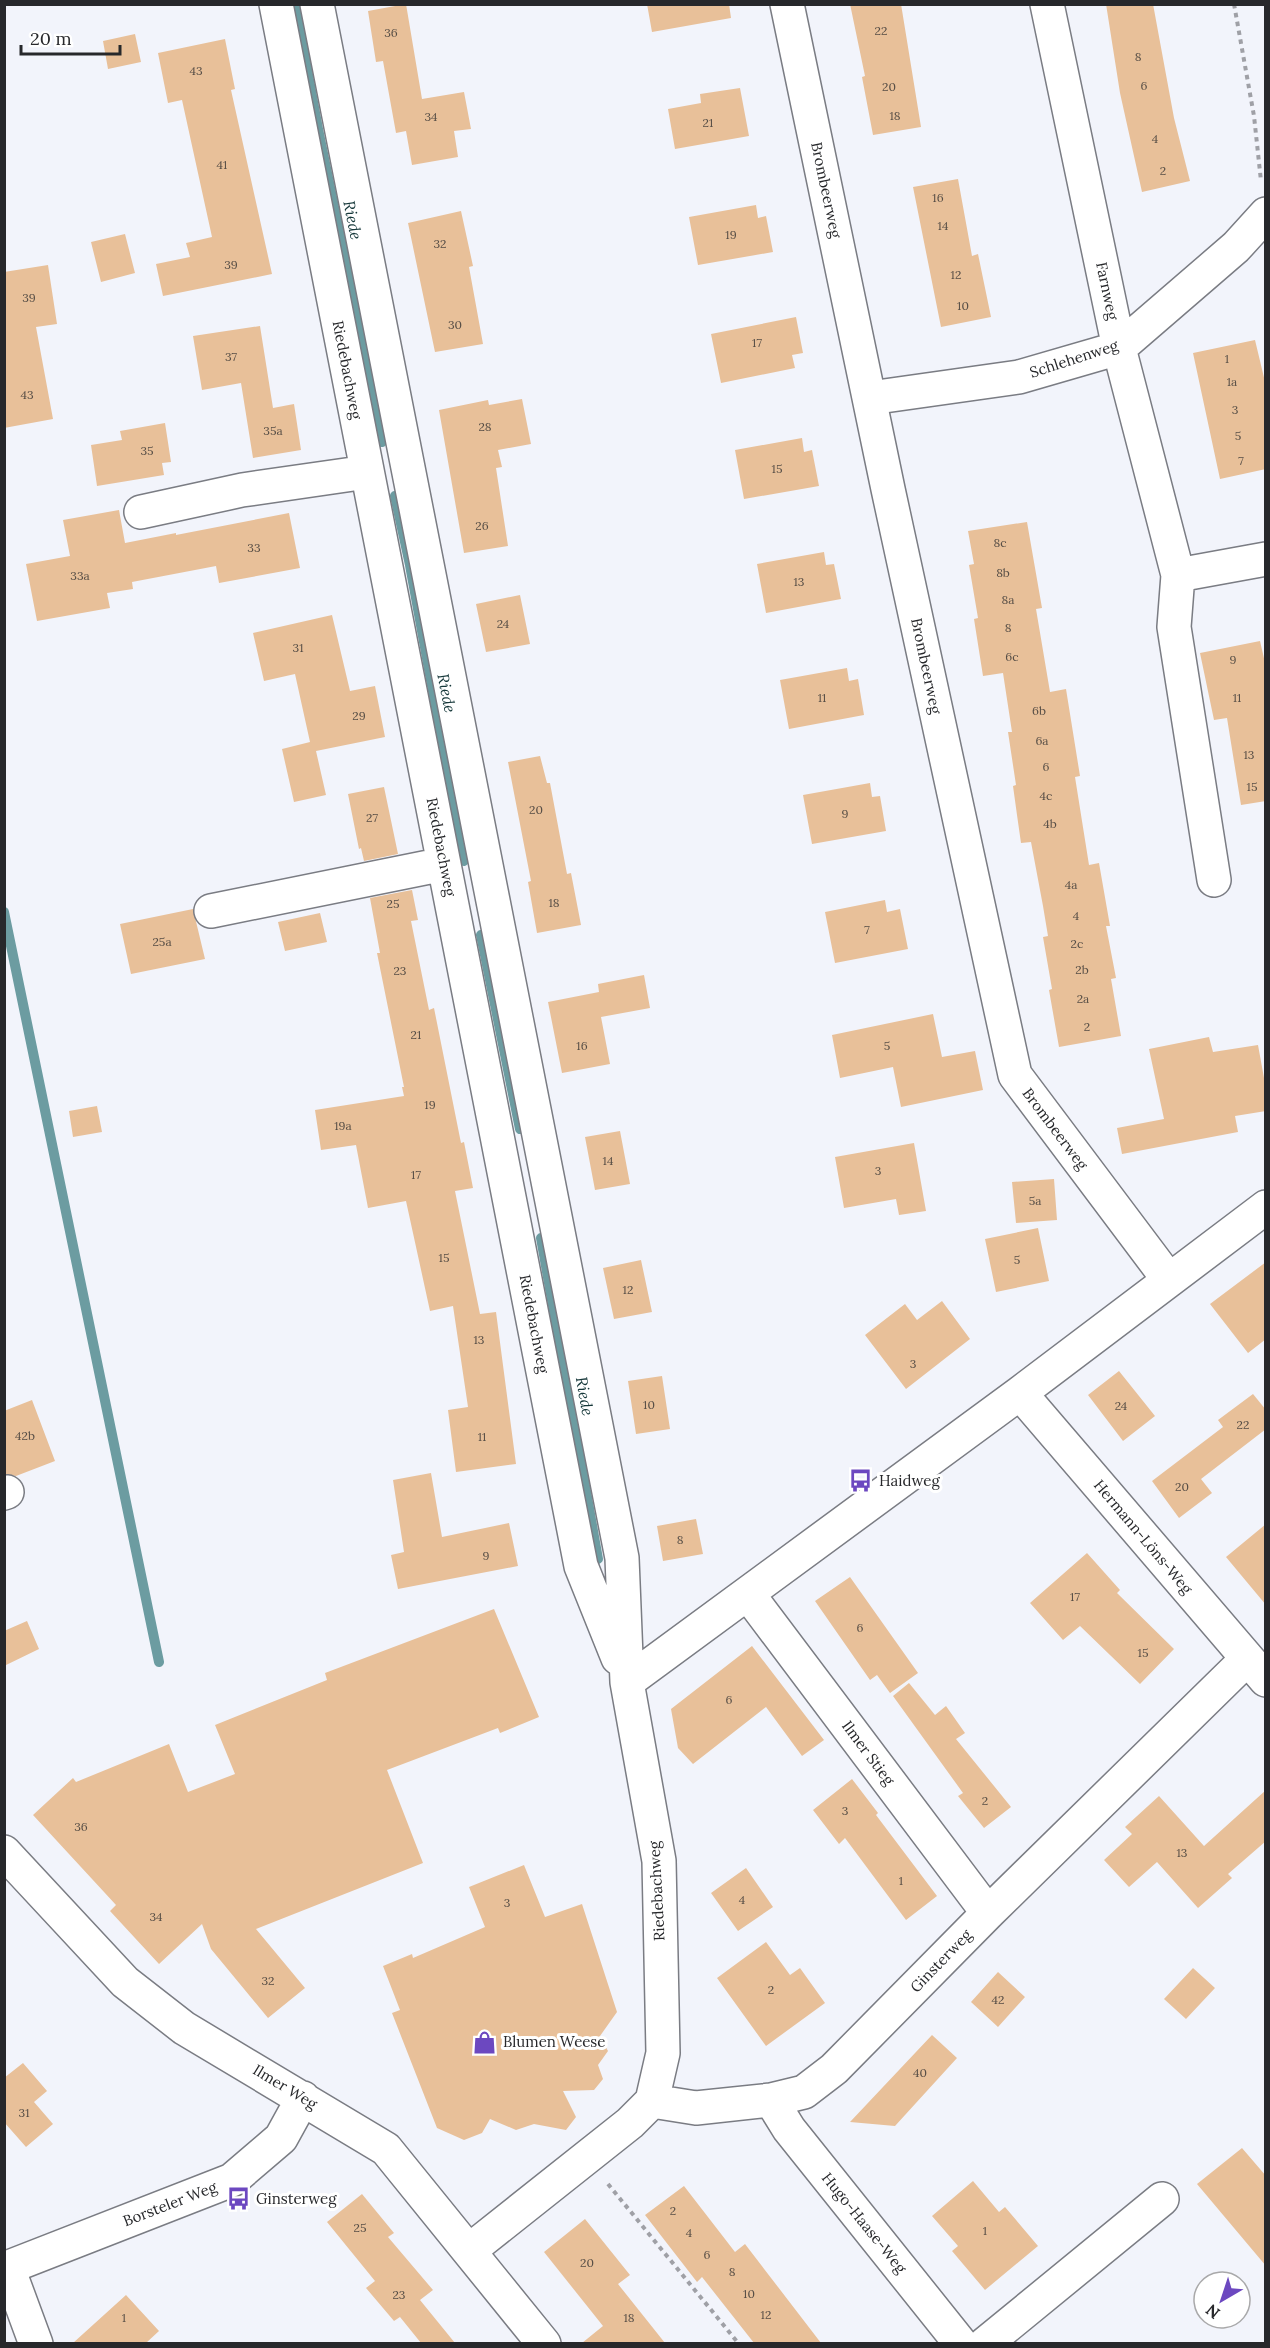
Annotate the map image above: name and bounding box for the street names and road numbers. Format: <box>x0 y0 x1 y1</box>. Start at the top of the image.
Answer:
street label: Brombeerweg <box>807 140 846 240</box>
street label: Farnweg <box>1092 260 1123 322</box>
street label: Riedebachweg <box>329 319 367 422</box>
street label: Schlehenweg <box>1027 335 1121 382</box>
street label: Brombeerweg <box>907 616 946 716</box>
street label: Riedebachweg <box>423 796 461 899</box>
street label: Brombeerweg <box>1018 1084 1093 1174</box>
street label: Riedebachweg <box>516 1273 554 1376</box>
street label: Hermann-Löns-Weg <box>1090 1476 1197 1598</box>
street label: Ilmer Stieg <box>838 1717 899 1789</box>
street label: Riedebachweg <box>644 1840 669 1942</box>
street label: Ginsterweg <box>906 1925 976 1996</box>
street label: Ilmer Weg <box>250 2060 322 2114</box>
street label: Hugo-Haase-Weg <box>818 2168 911 2277</box>
street label: Borsteler Weg <box>120 2177 220 2230</box>

